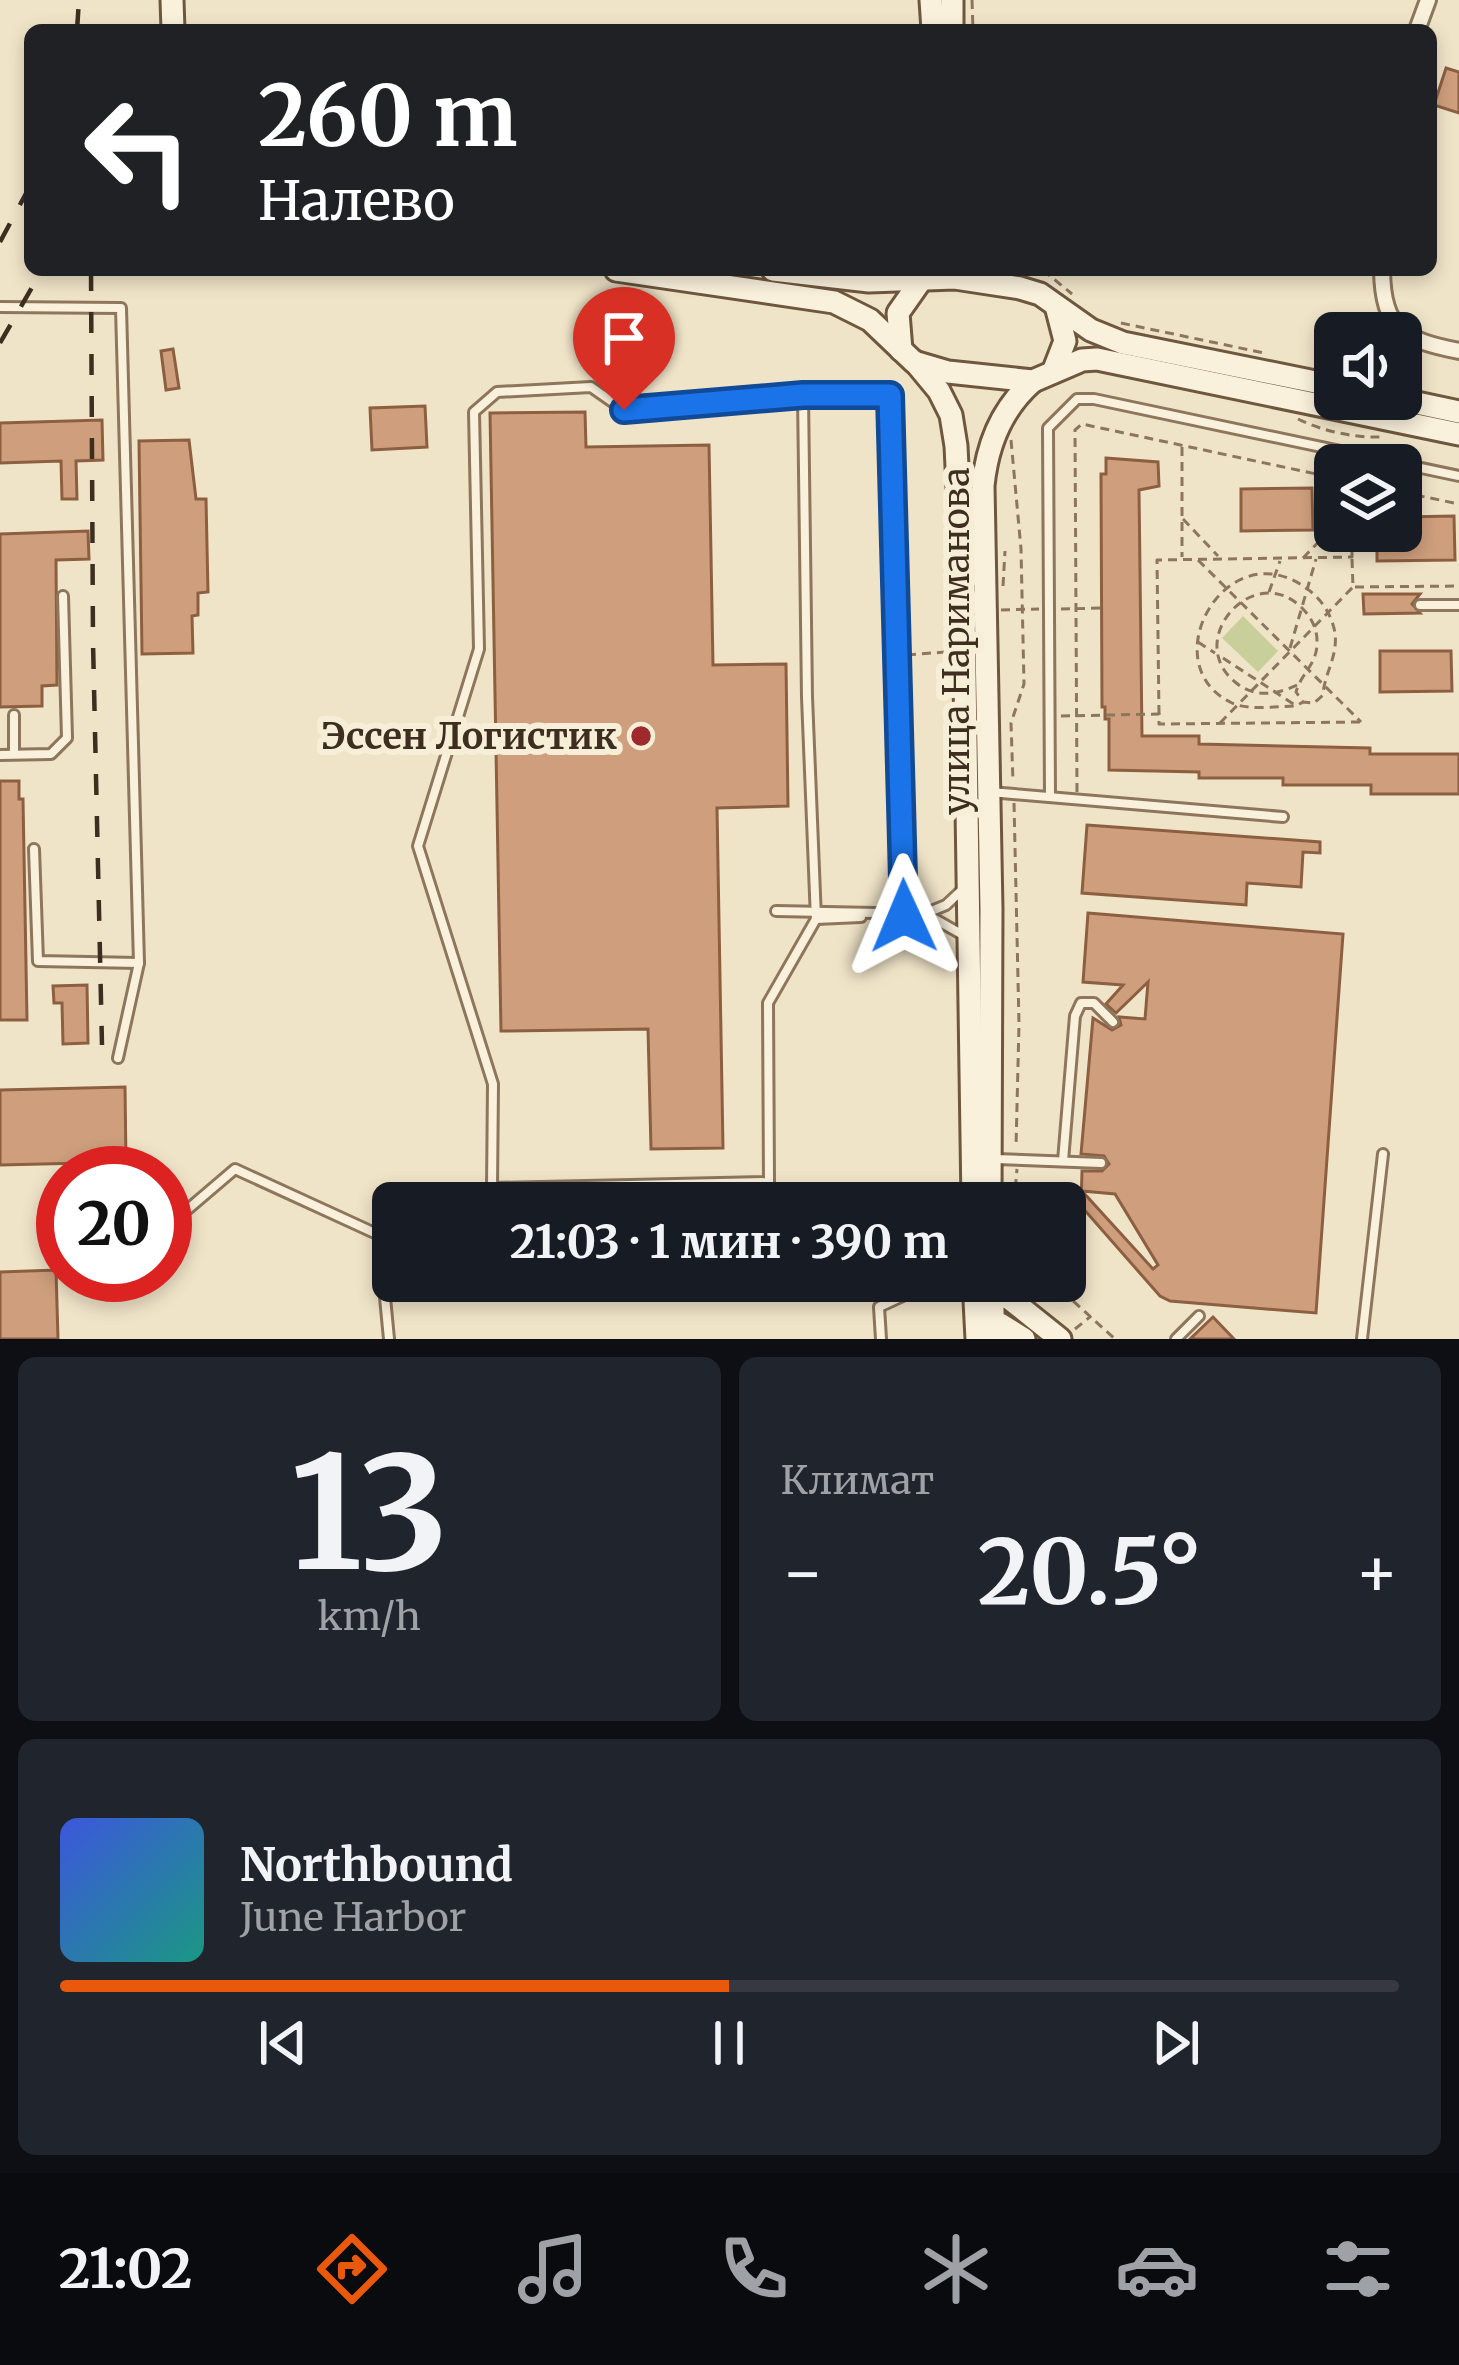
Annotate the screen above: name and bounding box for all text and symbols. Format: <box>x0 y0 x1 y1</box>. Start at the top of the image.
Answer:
text: 260 m <box>258 63 517 169</box>
icon: left <box>60 72 216 228</box>
text: Налево <box>258 167 455 235</box>
pin <box>573 287 675 410</box>
icon: arrive <box>591 305 657 371</box>
map controls <box>1314 312 1422 552</box>
button: sound <box>1314 312 1422 420</box>
button: layers <box>1314 444 1422 552</box>
street label: улица Нариманова <box>934 467 979 815</box>
place label: Эссен Логистик <box>321 714 617 759</box>
marker: Эссен Логистик <box>628 723 654 749</box>
position arrow <box>841 853 967 979</box>
speed limit sign: 20 <box>36 1146 192 1302</box>
text: 21:03 · 1 мин · 390 m <box>510 1214 948 1270</box>
text: 13 <box>290 1415 448 1612</box>
text: Климат <box>781 1456 935 1505</box>
text: 20.5° <box>977 1515 1202 1629</box>
text: − <box>781 1531 825 1614</box>
text: + <box>1355 1531 1399 1614</box>
text: km/h <box>318 1592 421 1641</box>
text: Northbound <box>240 1837 513 1893</box>
text: June Harbor <box>240 1893 466 1942</box>
icon: previous <box>250 2010 316 2076</box>
icon: pause <box>696 2010 762 2076</box>
icon: next <box>1143 2010 1209 2076</box>
icon: directions <box>310 2227 394 2311</box>
icon: music <box>511 2227 595 2311</box>
icon: phone <box>712 2227 796 2311</box>
icon: climate <box>914 2227 998 2311</box>
icon: car <box>1115 2227 1199 2311</box>
icon: filters <box>1316 2227 1400 2311</box>
text: 21:02 <box>59 2235 193 2303</box>

